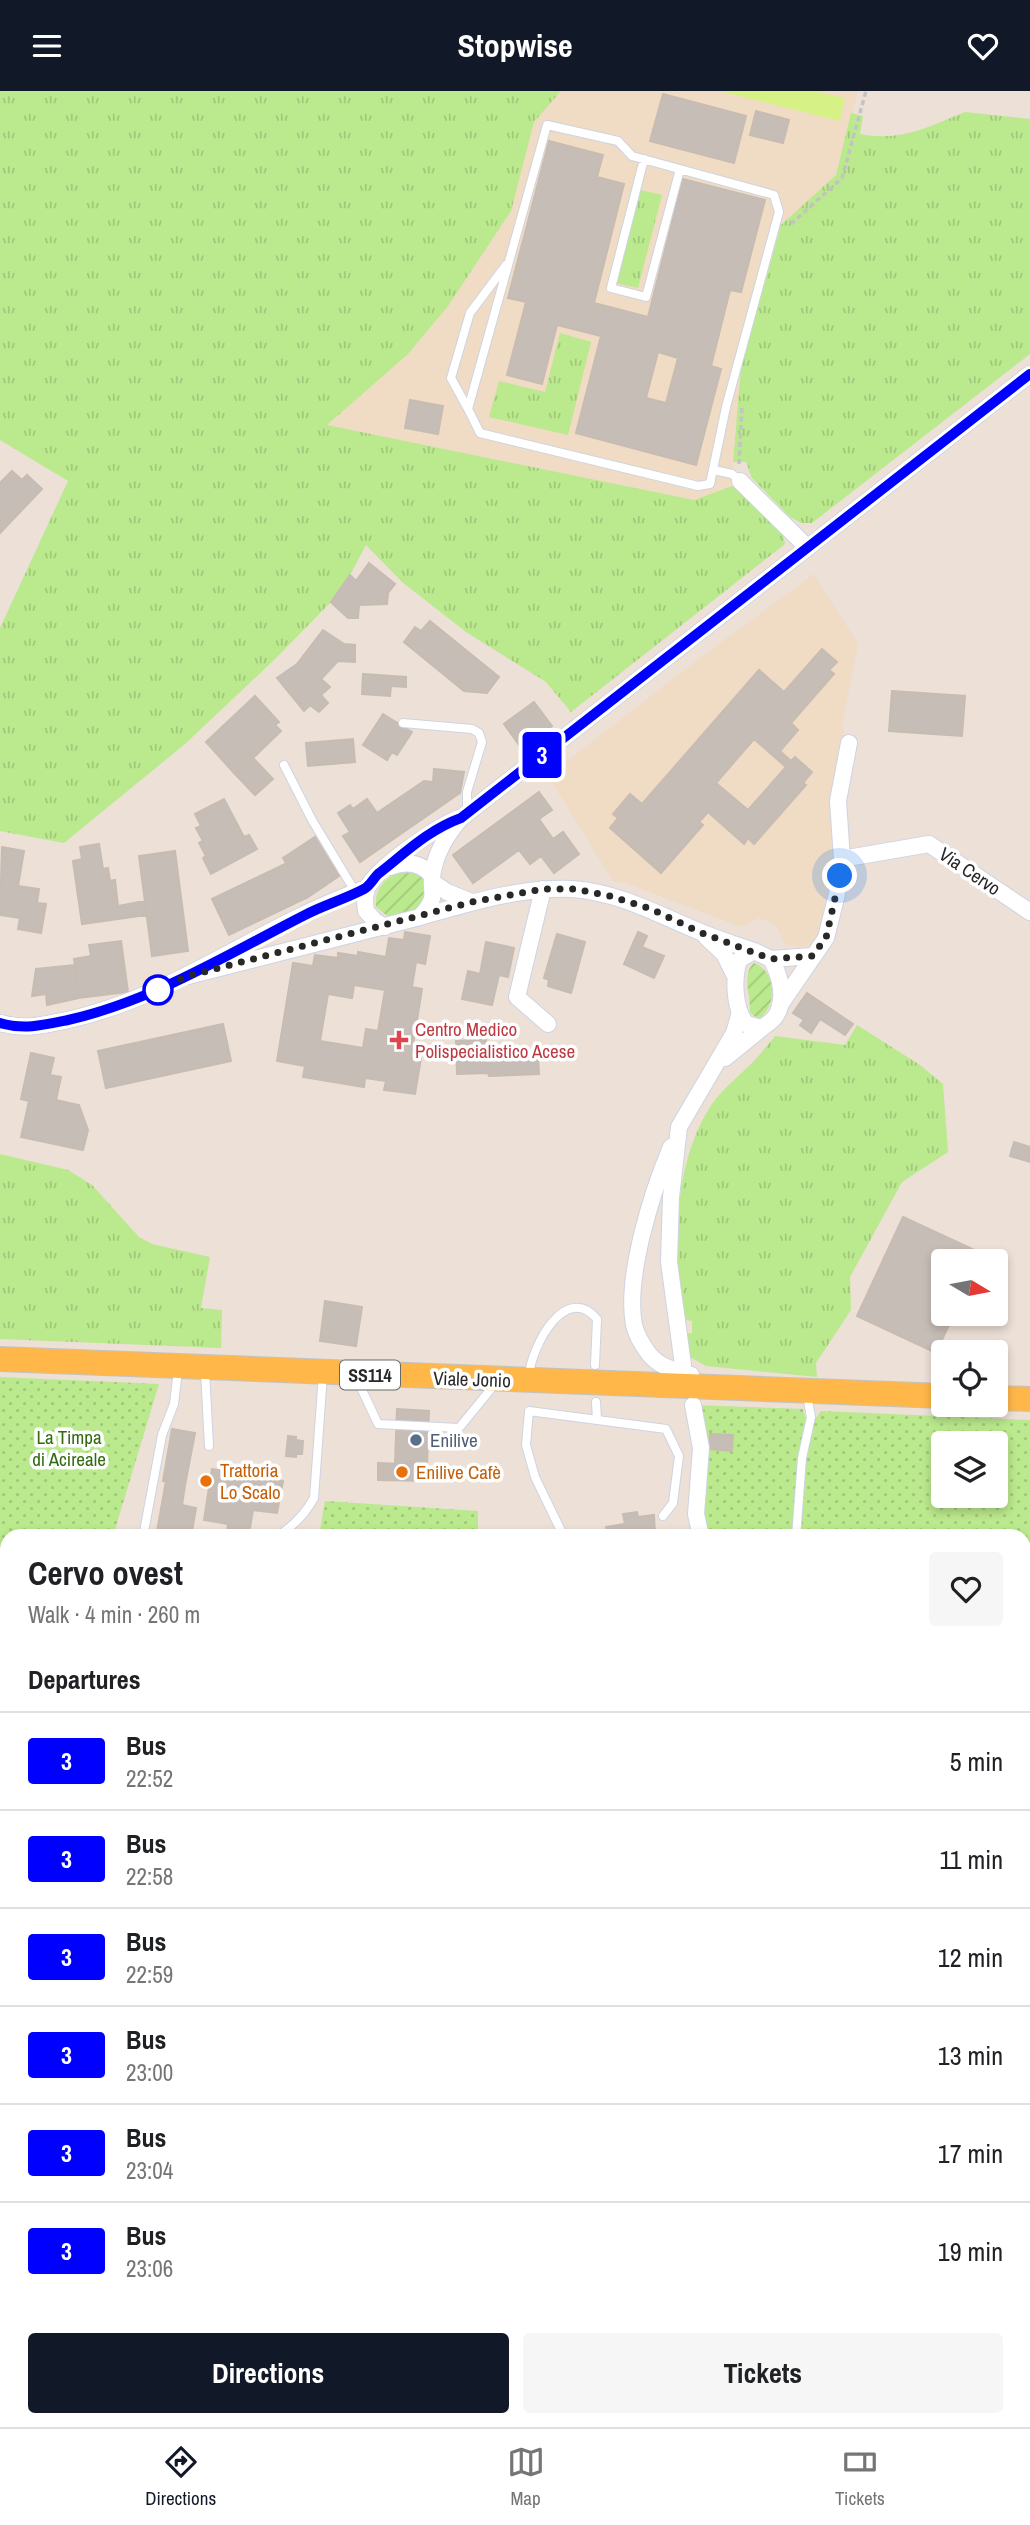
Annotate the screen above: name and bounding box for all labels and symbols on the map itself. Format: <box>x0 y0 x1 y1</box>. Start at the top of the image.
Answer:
line badge: 3 <box>519 732 565 778</box>
street label: Via Cervo <box>934 841 1006 901</box>
your location <box>822 858 857 893</box>
unlabelled marker <box>143 975 173 1005</box>
place label: Centro Medico Polispecialistico Acese <box>415 1016 575 1064</box>
marker: Centro Medico Polispecialistico Acese <box>389 1030 409 1050</box>
north arrow <box>931 1249 1008 1327</box>
road number: SS114 <box>340 1360 400 1389</box>
street label: Viale Jonio <box>433 1365 511 1393</box>
park label: La Timpa di Acireale <box>32 1424 106 1472</box>
place label: Enilive <box>430 1427 478 1453</box>
marker: Enilive <box>408 1432 424 1448</box>
place label: Trattoria Lo Scalo <box>220 1457 281 1505</box>
place label: Enilive Cafè <box>416 1459 501 1485</box>
marker: Enilive Cafè <box>394 1464 410 1480</box>
marker: Trattoria Lo Scalo <box>198 1473 214 1489</box>

